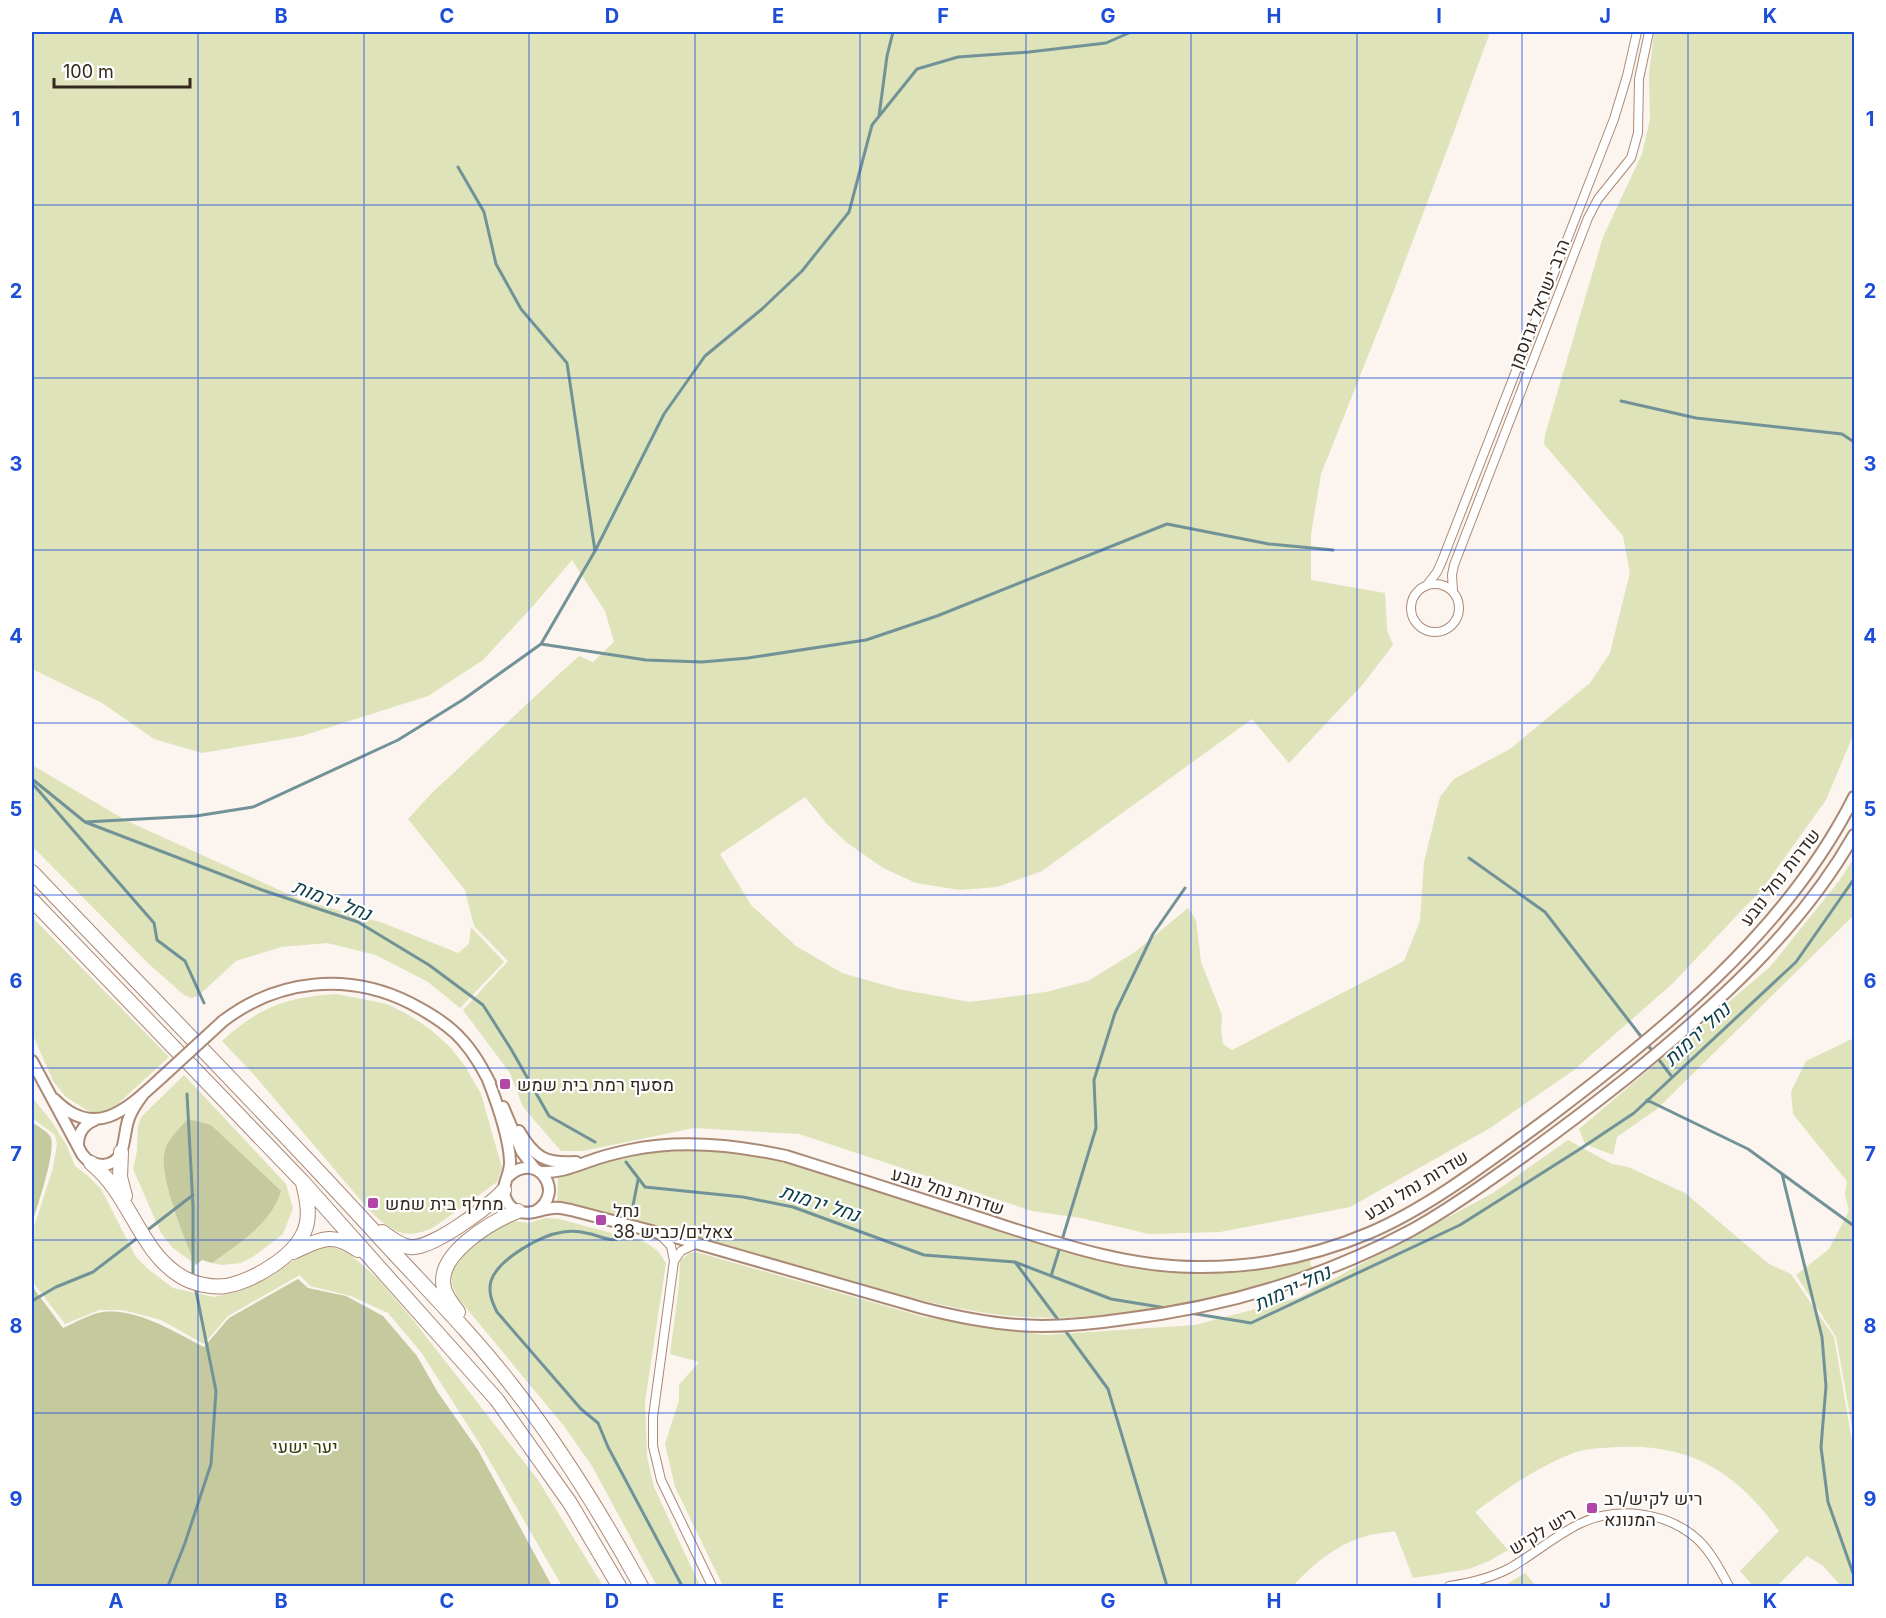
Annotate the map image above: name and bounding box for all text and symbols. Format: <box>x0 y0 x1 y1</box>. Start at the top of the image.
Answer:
text: A <box>109 4 124 28</box>
text: B <box>274 4 288 28</box>
text: C <box>440 4 454 28</box>
text: D <box>605 4 619 28</box>
text: E <box>772 4 784 28</box>
text: F <box>937 4 949 28</box>
text: G <box>1100 4 1116 28</box>
text: H <box>1267 4 1281 28</box>
text: I <box>1436 4 1442 28</box>
text: J <box>1599 4 1611 28</box>
text: K <box>1763 4 1777 28</box>
scale bar <box>54 51 190 89</box>
text: 100 m <box>63 61 114 82</box>
text: 1 <box>12 107 20 131</box>
text: 1 <box>1866 107 1874 131</box>
street label: הרב ישראל גרוסמן <box>1505 236 1573 372</box>
text: 2 <box>10 279 22 303</box>
text: 2 <box>1864 279 1876 303</box>
text: 3 <box>10 452 22 476</box>
text: 3 <box>1864 452 1876 476</box>
text: 4 <box>9 624 23 648</box>
text: 4 <box>1863 624 1877 648</box>
text: 5 <box>10 797 22 821</box>
text: 5 <box>1864 797 1876 821</box>
street label: שדרות נחל נובע <box>1736 824 1824 930</box>
water label: נחל ירמות <box>289 874 376 927</box>
text: 6 <box>10 969 23 993</box>
text: 6 <box>1864 969 1877 993</box>
water label: נחל ירמות <box>1659 996 1737 1071</box>
place label: מסעף רמת בית שמש <box>517 1074 674 1095</box>
marker: מסעף רמת בית שמש <box>498 1077 512 1091</box>
text: 7 <box>10 1142 22 1166</box>
text: 7 <box>1864 1142 1876 1166</box>
street label: שדרות נחל נובע <box>1360 1146 1472 1224</box>
street label: שדרות נחל נובע <box>889 1163 1007 1219</box>
water label: נחל ירמות <box>777 1179 864 1228</box>
place label: מחלף בית שמש <box>385 1193 504 1214</box>
marker: מחלף בית שמש <box>366 1196 380 1210</box>
place label: נחל צאלים/כביש 38 <box>613 1200 733 1242</box>
marker: נחל צאלים/כביש 38 <box>594 1213 608 1227</box>
water label: נחל ירמות <box>1250 1259 1336 1316</box>
text: 8 <box>9 1314 23 1338</box>
text: 8 <box>1863 1314 1877 1338</box>
park label: יער ישעי <box>272 1436 338 1457</box>
text: 9 <box>10 1487 23 1511</box>
text: 9 <box>1864 1487 1877 1511</box>
place label: ריש לקיש/רב המנונא <box>1604 1488 1703 1530</box>
marker: ריש לקיש/רב המנונא <box>1585 1501 1599 1515</box>
street label: ריש לקיש <box>1505 1503 1579 1559</box>
text: A <box>109 1589 124 1613</box>
text: B <box>274 1589 288 1613</box>
text: C <box>440 1589 454 1613</box>
text: D <box>605 1589 619 1613</box>
text: E <box>772 1589 784 1613</box>
text: F <box>937 1589 949 1613</box>
text: G <box>1100 1589 1116 1613</box>
text: H <box>1267 1589 1281 1613</box>
text: I <box>1436 1589 1442 1613</box>
text: J <box>1599 1589 1611 1613</box>
text: K <box>1763 1589 1777 1613</box>

